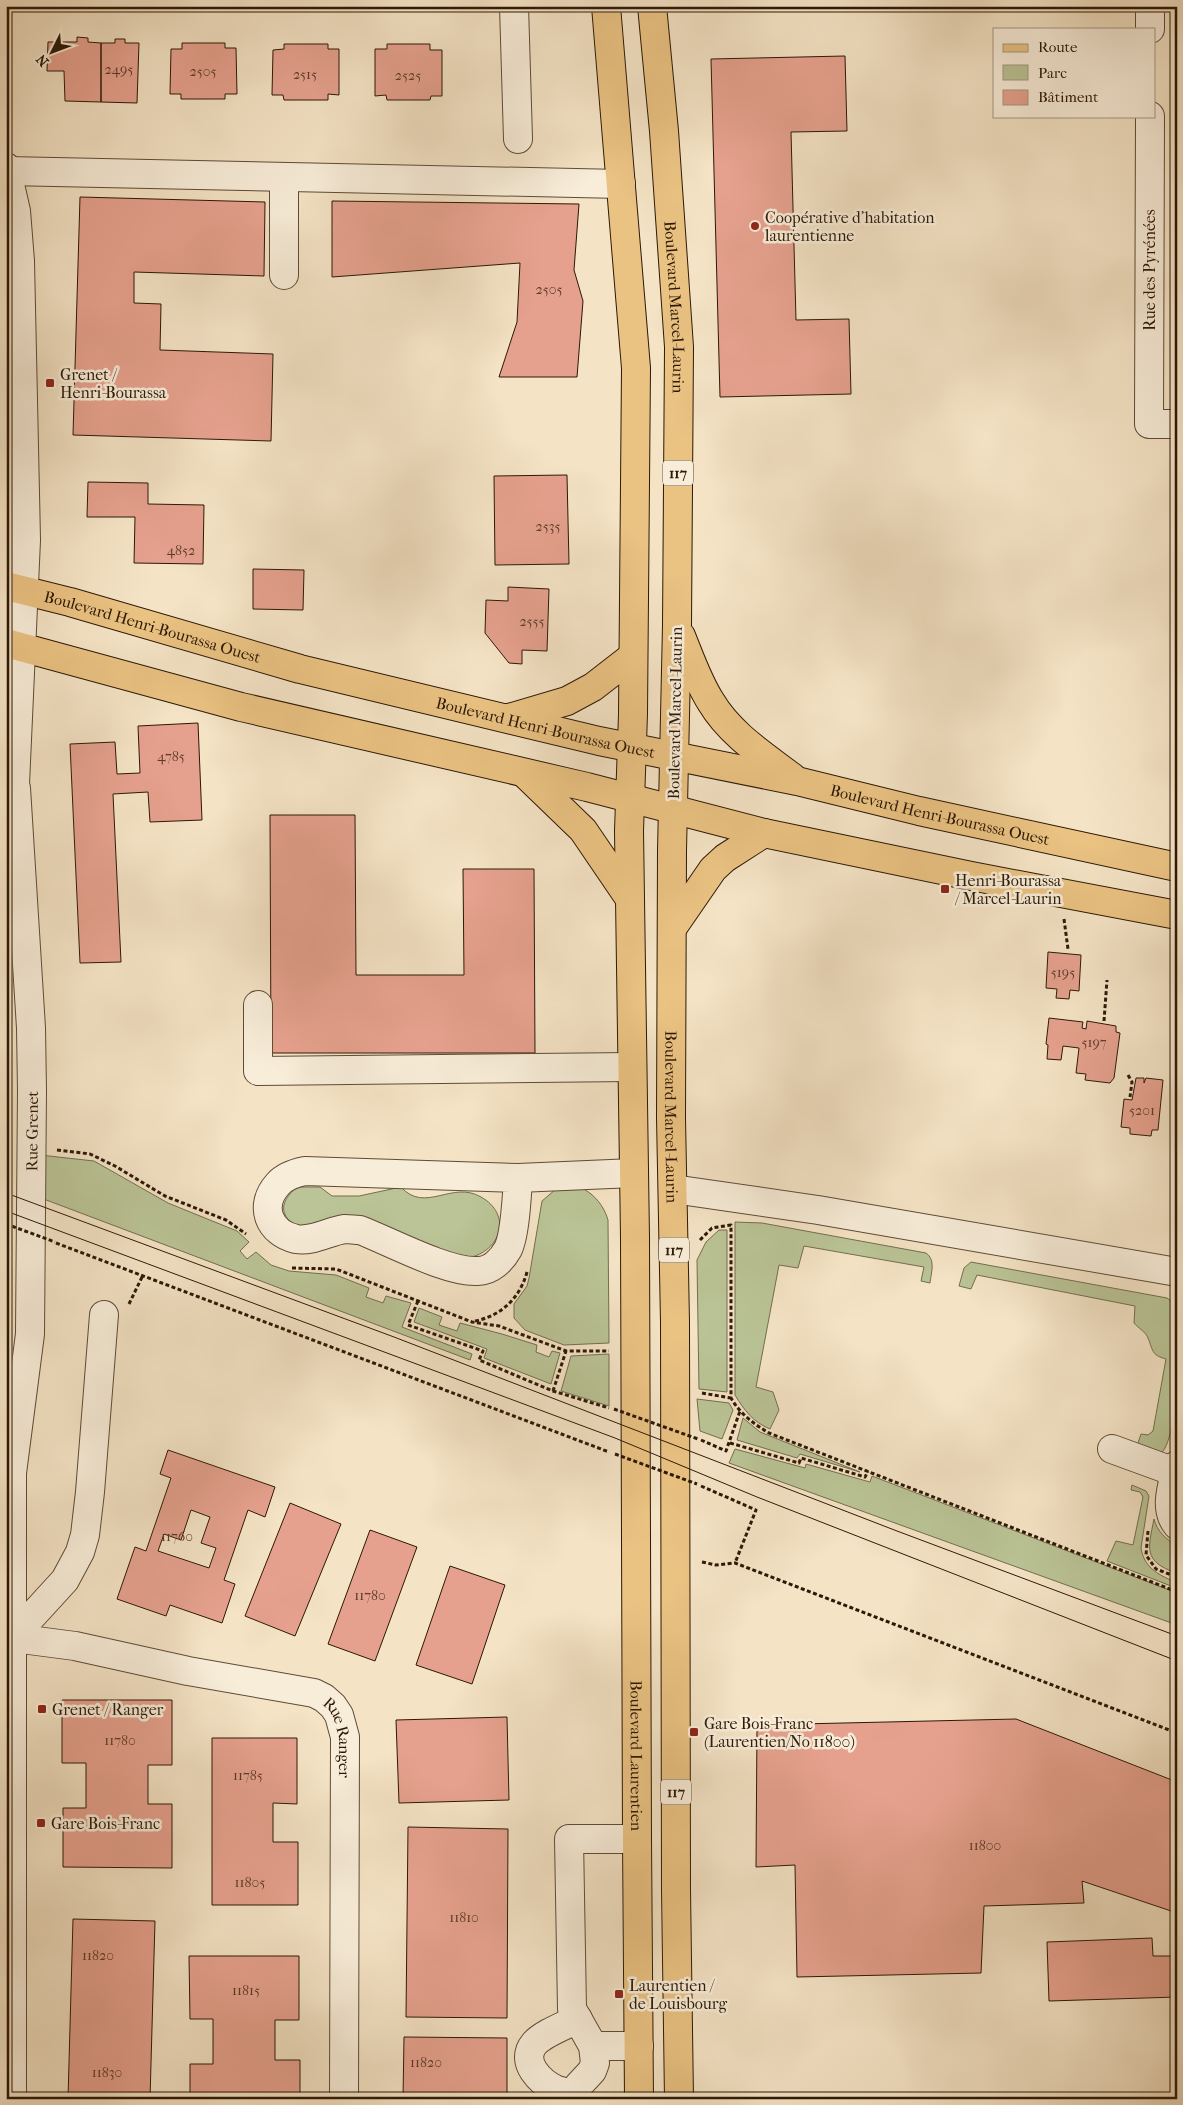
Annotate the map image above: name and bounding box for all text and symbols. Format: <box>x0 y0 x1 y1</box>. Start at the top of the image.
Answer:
north arrow <box>28 28 78 78</box>
legend <box>993 28 1156 118</box>
text: Route <box>1038 38 1078 56</box>
text: N <box>33 50 53 70</box>
house number: 2495 <box>105 61 133 78</box>
house number: 2505 <box>190 63 216 80</box>
text: Parc <box>1038 64 1067 82</box>
house number: 2515 <box>293 66 317 83</box>
house number: 2525 <box>395 67 421 84</box>
text: Bâtiment <box>1038 88 1099 106</box>
place label: Coopérative d’habitation laurentienne <box>764 208 935 245</box>
street label: Rue des Pyrénées <box>1140 209 1159 331</box>
street label: Boulevard Marcel-Laurin <box>661 220 689 394</box>
marker: Coopérative d’habitation laurentienne <box>749 220 761 232</box>
house number: 2505 <box>536 281 562 298</box>
place label: Grenet / Henri-Bourassa <box>60 365 167 402</box>
marker: Grenet / Henri-Bourassa <box>44 377 56 389</box>
road number: 117 <box>663 460 693 486</box>
house number: 2535 <box>535 518 561 535</box>
house number: 4852 <box>167 542 195 559</box>
street label: Boulevard Henri-Bourassa Ouest <box>42 586 263 667</box>
house number: 2555 <box>519 613 545 630</box>
street label: Boulevard Marcel-Laurin <box>664 626 686 799</box>
street label: Boulevard Henri-Bourassa Ouest <box>434 693 657 762</box>
house number: 4785 <box>157 748 185 765</box>
street label: Boulevard Henri-Bourassa Ouest <box>828 780 1052 849</box>
place label: Henri-Bourassa / Marcel-Laurin <box>954 871 1062 908</box>
marker: Henri-Bourassa / Marcel-Laurin <box>939 883 951 895</box>
house number: 5195 <box>1051 964 1075 981</box>
street label: Boulevard Marcel-Laurin <box>661 1030 682 1204</box>
house number: 5197 <box>1081 1034 1107 1051</box>
street label: Rue Grenet <box>22 1091 42 1172</box>
house number: 5201 <box>1129 1102 1155 1119</box>
road number: 117 <box>659 1238 689 1262</box>
house number: 11760 <box>161 1528 193 1545</box>
house number: 11780 <box>354 1587 386 1604</box>
street label: Boulevard Laurentien <box>627 1680 646 1832</box>
street label: Rue Ranger <box>320 1693 355 1778</box>
place label: Grenet / Ranger <box>52 1700 164 1719</box>
marker: Grenet / Ranger <box>36 1703 48 1715</box>
place label: Gare Bois-Franc (Laurentien/No 11800) <box>704 1714 855 1751</box>
marker: Gare Bois-Franc (Laurentien/No 11800) <box>688 1726 700 1738</box>
house number: 11780 <box>104 1732 136 1749</box>
house number: 11785 <box>233 1767 263 1784</box>
road number: 117 <box>661 1780 691 1804</box>
place label: Gare Bois-Franc <box>51 1814 160 1833</box>
marker: Gare Bois-Franc <box>35 1817 47 1829</box>
house number: 11800 <box>969 1837 1001 1854</box>
house number: 11805 <box>235 1874 265 1891</box>
house number: 11810 <box>449 1909 479 1926</box>
house number: 11820 <box>82 1947 114 1964</box>
place label: Laurentien / de Louisbourg <box>629 1976 728 2013</box>
house number: 11815 <box>232 1982 260 1999</box>
marker: Laurentien / de Louisbourg <box>613 1988 625 2000</box>
house number: 11820 <box>410 2054 442 2071</box>
house number: 11830 <box>92 2064 122 2081</box>

